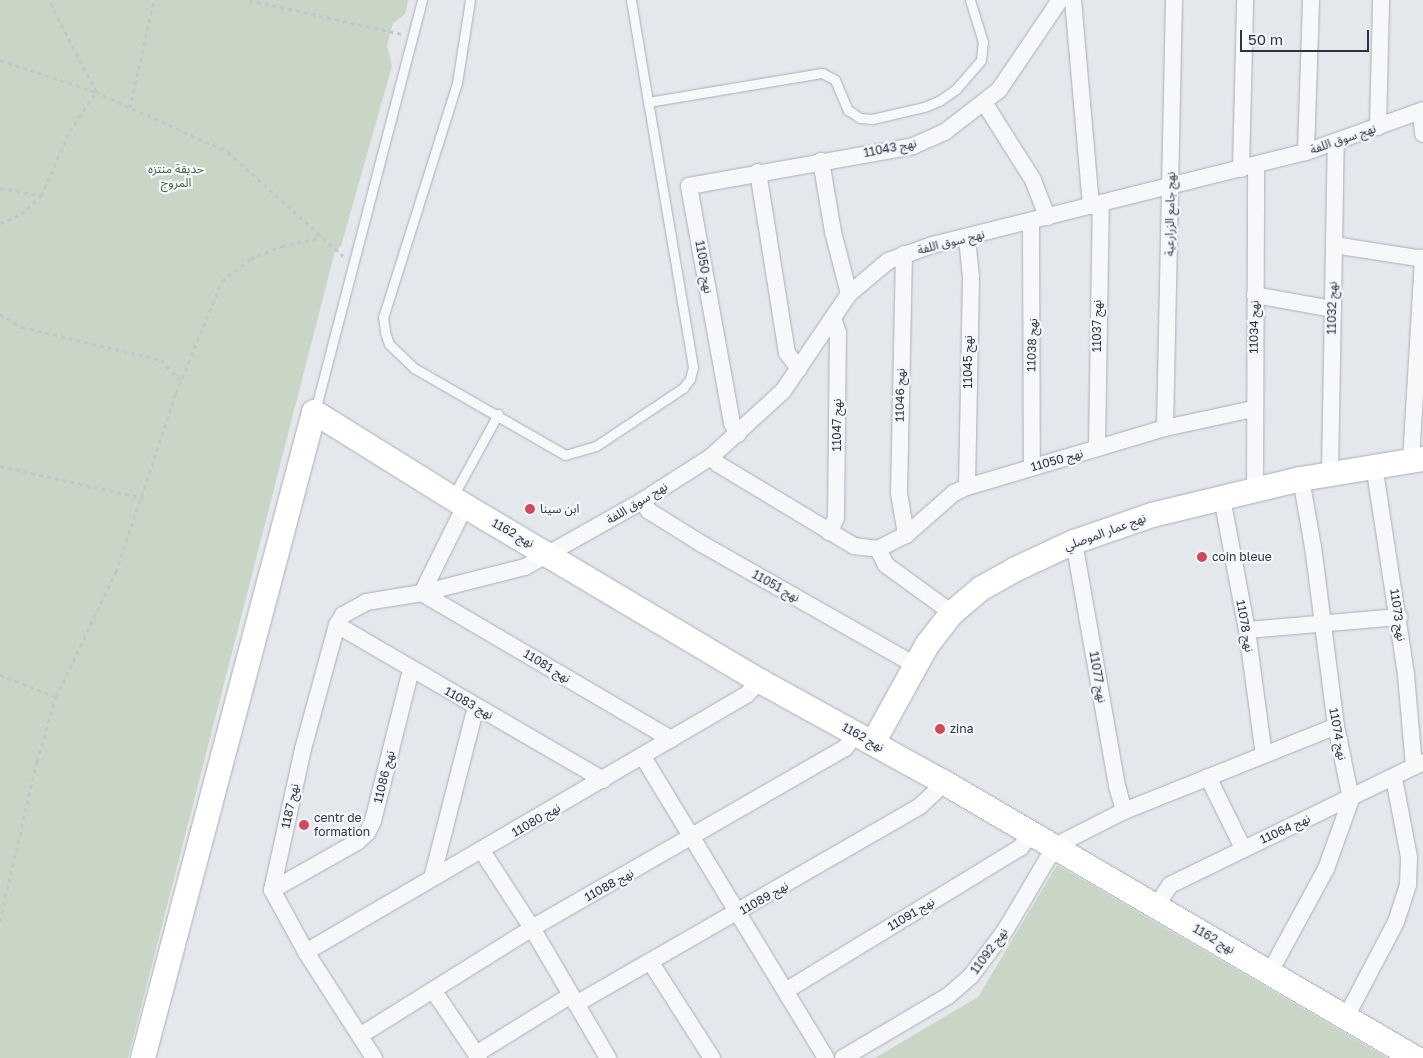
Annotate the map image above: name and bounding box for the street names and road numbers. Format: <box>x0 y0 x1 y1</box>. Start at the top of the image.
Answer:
street label: نهج سوق اللفة <box>1308 121 1378 157</box>
street label: نهج 11043 <box>862 136 918 160</box>
street label: نهج جامع الزرارعية <box>1162 172 1178 256</box>
street label: نهج سوق اللفة <box>916 227 986 257</box>
street label: نهج 11050 <box>692 239 716 295</box>
street label: نهج 11032 <box>1324 281 1340 335</box>
street label: نهج 11037 <box>1090 300 1104 352</box>
street label: نهج 11034 <box>1246 300 1262 354</box>
street label: نهج 11038 <box>1024 318 1040 372</box>
street label: نهج 11045 <box>961 335 975 389</box>
street label: نهج 11046 <box>892 368 908 422</box>
street label: نهج 11047 <box>830 399 844 451</box>
street label: نهج 11050 <box>1029 446 1085 474</box>
street label: نهج سوق اللفة <box>604 479 670 527</box>
street label: نهج عمار الموصلي <box>1062 511 1148 553</box>
street label: نهج 1162 <box>489 516 537 550</box>
street label: نهج 11051 <box>750 567 802 605</box>
street label: نهج 11073 <box>1387 588 1409 642</box>
street label: نهج 11078 <box>1233 599 1257 653</box>
street label: نهج 11081 <box>521 646 573 686</box>
street label: نهج 11077 <box>1086 650 1110 704</box>
street label: نهج 11083 <box>442 684 496 722</box>
street label: نهج 11074 <box>1326 707 1350 761</box>
street label: نهج 1162 <box>839 720 887 754</box>
street label: نهج 11086 <box>371 749 397 805</box>
street label: نهج 1187 <box>278 782 302 830</box>
street label: نهج 11080 <box>509 800 563 840</box>
street label: نهج 11064 <box>1258 811 1312 847</box>
street label: نهج 11088 <box>582 866 636 904</box>
street label: نهج 11089 <box>737 878 791 918</box>
street label: نهج 11091 <box>885 894 937 934</box>
street label: نهج 1162 <box>1190 921 1238 957</box>
street label: نهج 11092 <box>967 925 1011 977</box>

